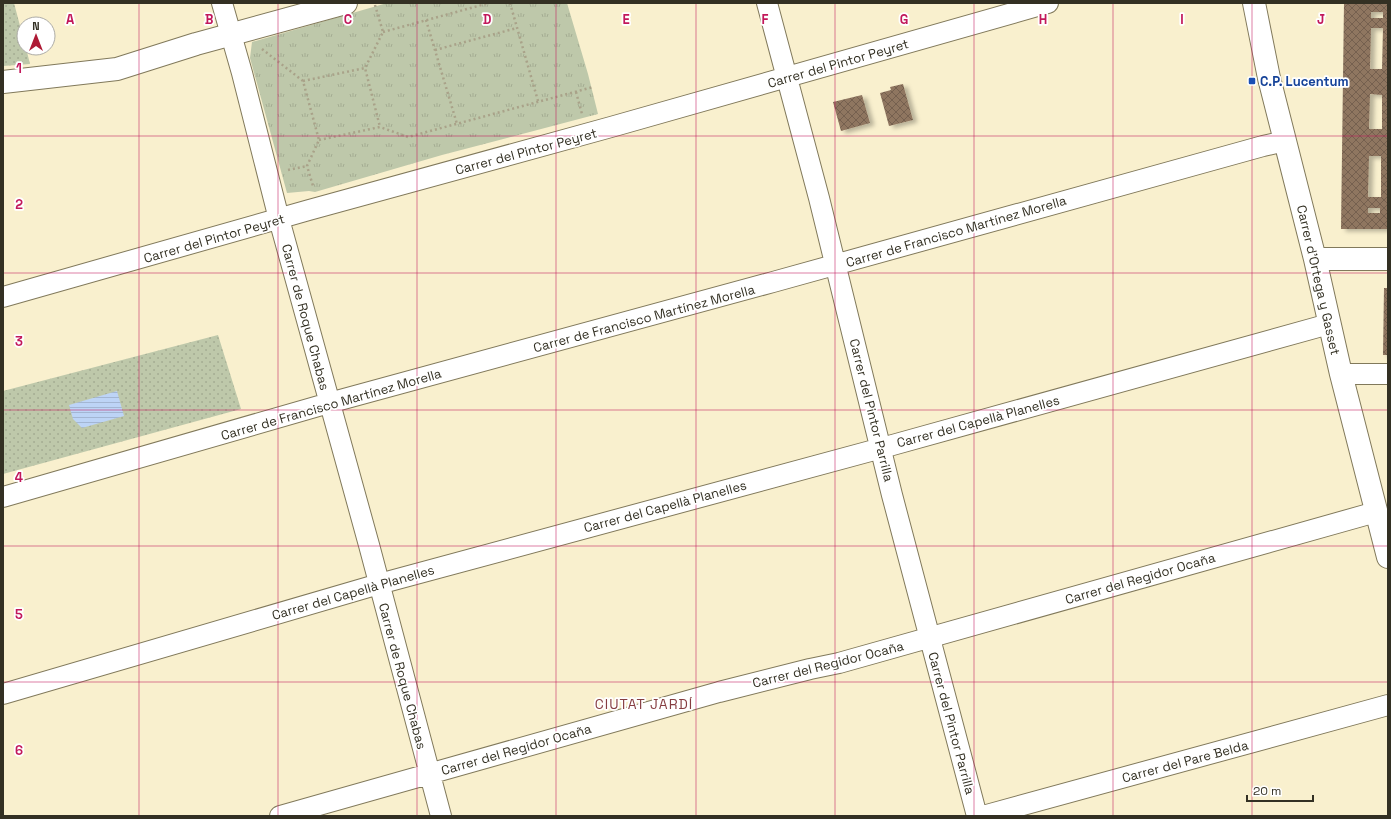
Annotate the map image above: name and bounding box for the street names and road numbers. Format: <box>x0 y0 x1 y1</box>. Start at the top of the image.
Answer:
street label: Carrer del Pintor Peyret <box>766 35 911 92</box>
street label: Carrer del Pintor Peyret <box>453 124 599 179</box>
street label: Carrer de Francisco Martínez Morella <box>844 192 1069 271</box>
street label: Carrer d'Ortega y Gasset <box>1293 203 1344 357</box>
street label: Carrer del Pintor Peyret <box>142 210 287 267</box>
street label: Carrer de Roque Chabas <box>278 242 333 392</box>
street label: Carrer de Francisco Martínez Morella <box>531 281 757 356</box>
street label: Carrer del Pintor Parrilla <box>846 337 898 484</box>
street label: Carrer de Francisco Martínez Morella <box>219 365 444 444</box>
street label: Carrer del Capellà Planelles <box>895 391 1062 451</box>
street label: Carrer del Capellà Planelles <box>582 476 749 536</box>
street label: Carrer del Regidor Ocaña <box>1063 549 1218 608</box>
street label: Carrer del Capellà Planelles <box>270 561 436 624</box>
street label: Carrer de Roque Chabas <box>375 601 430 751</box>
street label: Carrer del Regidor Ocaña <box>751 637 906 692</box>
street label: Carrer del Pintor Parrilla <box>924 650 979 797</box>
street label: Carrer del Regidor Ocaña <box>439 720 594 779</box>
street label: Carrer del Pare Belda <box>1120 736 1251 787</box>

